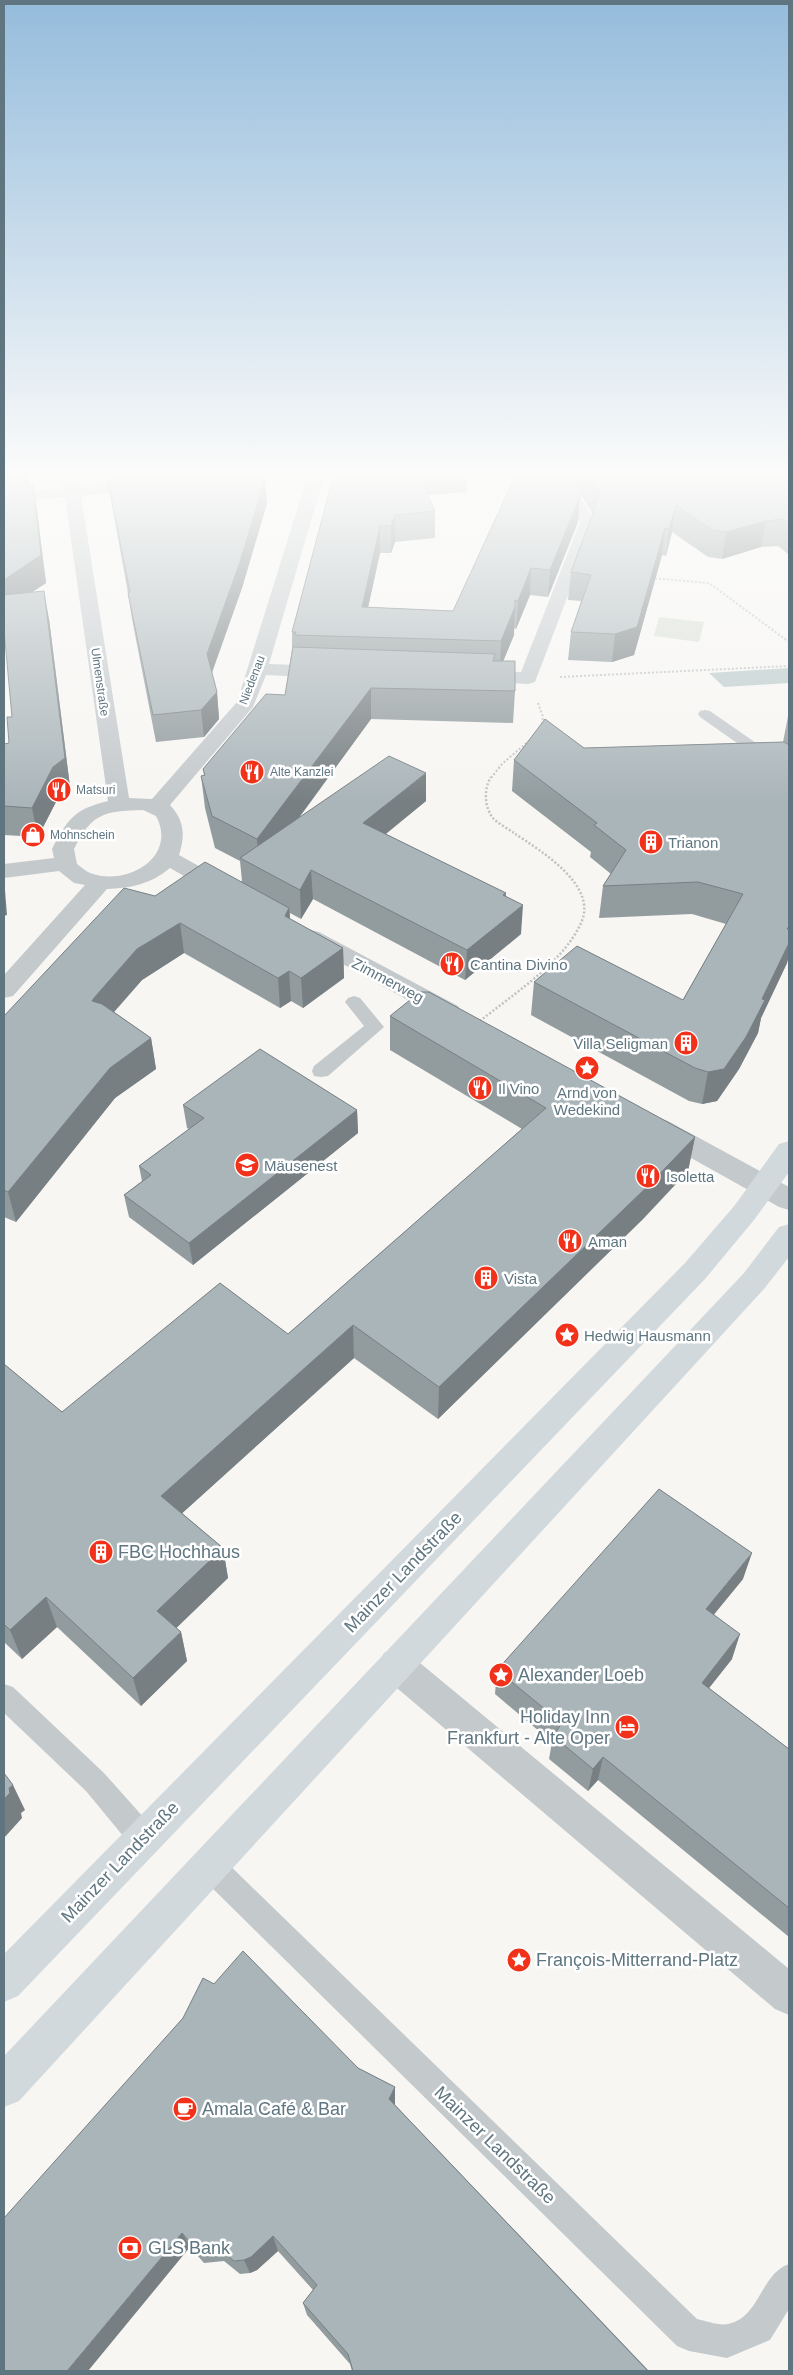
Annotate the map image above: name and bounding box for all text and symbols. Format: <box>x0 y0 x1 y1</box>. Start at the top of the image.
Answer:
street label: Ulmenstraße <box>88 647 112 717</box>
street label: Niedenau <box>236 654 268 706</box>
restaurant icon: Alte Kanzlei <box>239 759 265 785</box>
place label: Alte Kanzlei <box>270 765 333 779</box>
restaurant icon: Matsuri <box>46 777 72 803</box>
place label: Matsuri <box>76 783 115 797</box>
shop icon: Mohnschein <box>20 822 46 848</box>
place label: Mohnschein <box>50 828 115 842</box>
building icon: Trianon <box>638 829 664 855</box>
place label: Trianon <box>668 834 718 851</box>
restaurant icon: Cantina Divino <box>439 951 465 977</box>
street label: Zimmerweg <box>349 954 427 1006</box>
place label: Cantina Divino <box>470 956 568 973</box>
building icon: Villa Seligman <box>673 1030 699 1056</box>
place label: Villa Seligman <box>573 1035 668 1052</box>
place icon: Arnd von Wedekind <box>574 1055 600 1081</box>
restaurant icon: Il Vino <box>467 1075 493 1101</box>
place label: Il Vino <box>498 1080 539 1097</box>
place label: Arnd von Wedekind <box>554 1084 620 1118</box>
school or university icon: Mäusenest <box>234 1152 260 1178</box>
place label: Mäusenest <box>264 1157 338 1174</box>
restaurant icon: Isoletta <box>635 1163 661 1189</box>
place label: Isoletta <box>666 1168 715 1185</box>
restaurant icon: Aman <box>557 1228 583 1254</box>
place label: Aman <box>588 1233 627 1250</box>
building icon: Vista <box>473 1265 499 1291</box>
place label: Vista <box>504 1270 538 1287</box>
place icon: Hedwig Hausmann <box>554 1322 580 1348</box>
place label: Hedwig Hausmann <box>584 1327 711 1344</box>
street label: Mainzer Landstraße <box>340 1507 466 1637</box>
building icon: FBC Hochhaus <box>88 1539 114 1565</box>
place label: FBC Hochhaus <box>118 1542 240 1562</box>
place icon: Alexander Loeb <box>488 1662 514 1688</box>
place label: Alexander Loeb <box>518 1665 644 1685</box>
place label: Holiday Inn Frankfurt - Alte Oper <box>447 1707 610 1748</box>
hotel icon: Holiday Inn Frankfurt - Alte Oper <box>614 1714 640 1740</box>
street label: Mainzer Landstraße <box>57 1797 183 1927</box>
place icon: François-Mitterrand-Platz <box>506 1947 532 1973</box>
place label: François-Mitterrand-Platz <box>536 1950 738 1970</box>
street label: Mainzer Landstraße <box>430 2082 560 2208</box>
cafe icon: Amala Café & Bar <box>172 2096 198 2122</box>
place label: Amala Café & Bar <box>202 2099 346 2119</box>
bank icon: GLS Bank <box>117 2235 143 2261</box>
place label: GLS Bank <box>148 2238 231 2258</box>

